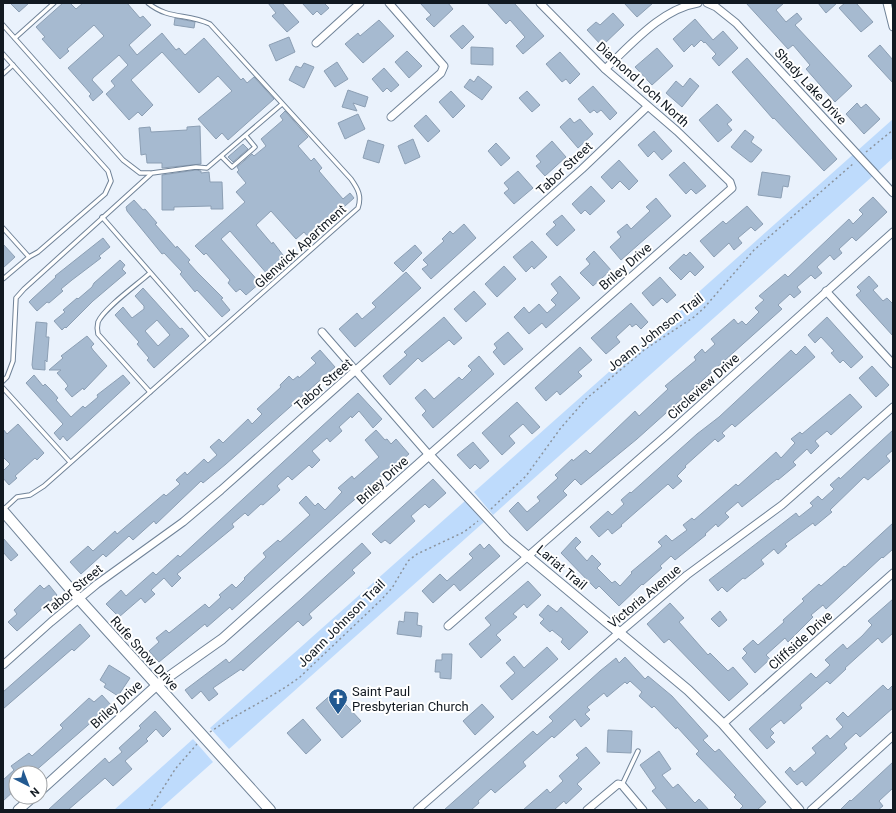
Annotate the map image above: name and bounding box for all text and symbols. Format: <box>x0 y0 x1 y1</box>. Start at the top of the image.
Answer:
street label: Diamond Loch North <box>593 39 692 130</box>
street label: Shady Lake Drive <box>772 45 850 128</box>
street label: Tabor Street <box>533 139 595 198</box>
street label: Glenwick Apartment <box>252 202 349 291</box>
street label: Briley Drive <box>596 240 655 293</box>
street label: Joann Johnson Trail <box>604 290 706 374</box>
street label: Circleview Drive <box>664 350 742 422</box>
street label: Tabor Street <box>292 356 355 413</box>
street label: Briley Drive <box>353 453 411 507</box>
street label: Lariat Trail <box>534 542 590 593</box>
street label: Tabor Street <box>41 561 106 617</box>
street label: Victoria Avenue <box>605 562 684 631</box>
street label: Joann Johnson Trail <box>295 577 388 670</box>
street label: Cliffside Drive <box>765 608 835 673</box>
street label: Rufe Snow Drive <box>108 613 182 693</box>
street label: Briley Drive <box>87 677 145 731</box>
place label: Saint Paul Presbyterian Church <box>352 684 469 714</box>
church icon: Saint Paul Presbyterian Church <box>327 687 349 715</box>
north arrow <box>8 765 48 805</box>
text: N <box>27 785 42 800</box>

